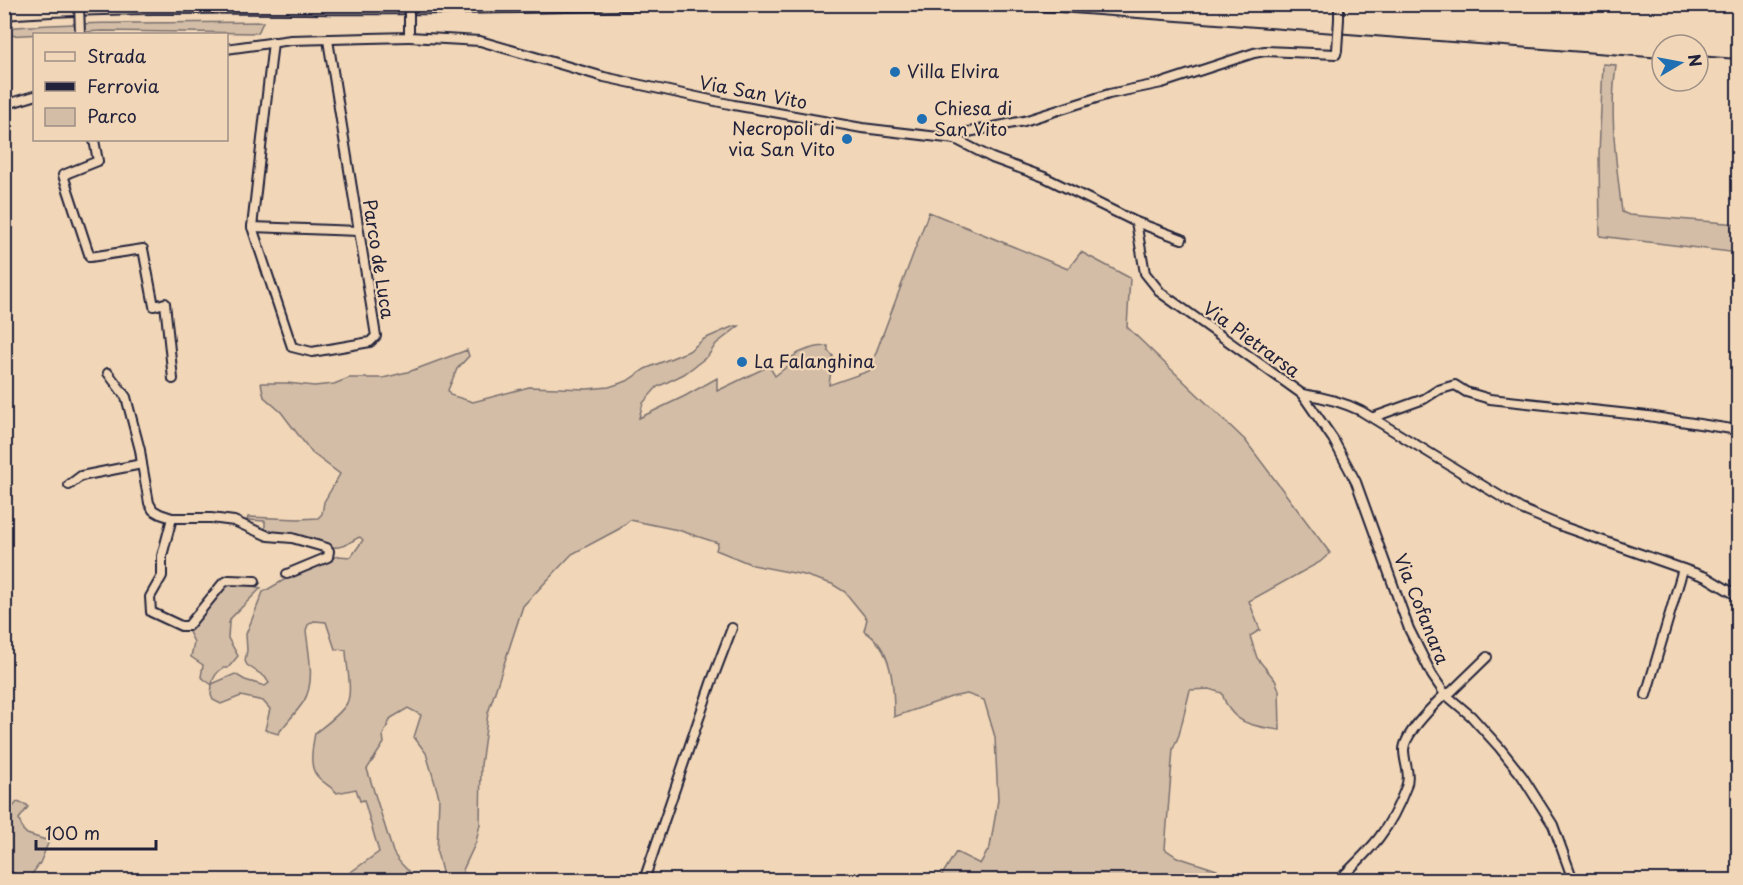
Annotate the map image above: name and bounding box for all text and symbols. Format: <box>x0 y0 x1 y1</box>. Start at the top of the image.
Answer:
legend <box>33 33 228 141</box>
north arrow <box>1650 33 1710 93</box>
text: Strada <box>87 42 147 69</box>
text: N <box>1683 52 1709 69</box>
place label: Villa Elvira <box>907 57 1000 84</box>
marker: Villa Elvira <box>888 65 902 79</box>
street label: Via San Vito <box>697 68 810 115</box>
text: Ferrovia <box>87 72 160 99</box>
place label: Chiesa di San Vito <box>934 94 1012 142</box>
text: Parco <box>87 102 137 129</box>
marker: Chiesa di San Vito <box>915 112 929 126</box>
place label: Necropoli di via San Vito <box>728 114 835 162</box>
marker: Necropoli di via San Vito <box>840 132 854 146</box>
street label: Parco de Luca <box>357 197 402 321</box>
street label: Via Pietrarsa <box>1198 294 1307 384</box>
place label: La Falanghina <box>754 347 875 374</box>
marker: La Falanghina <box>735 355 749 369</box>
street label: Via Cofanara <box>1388 549 1457 668</box>
scale bar <box>36 813 156 851</box>
text: 100 m <box>45 819 100 846</box>

